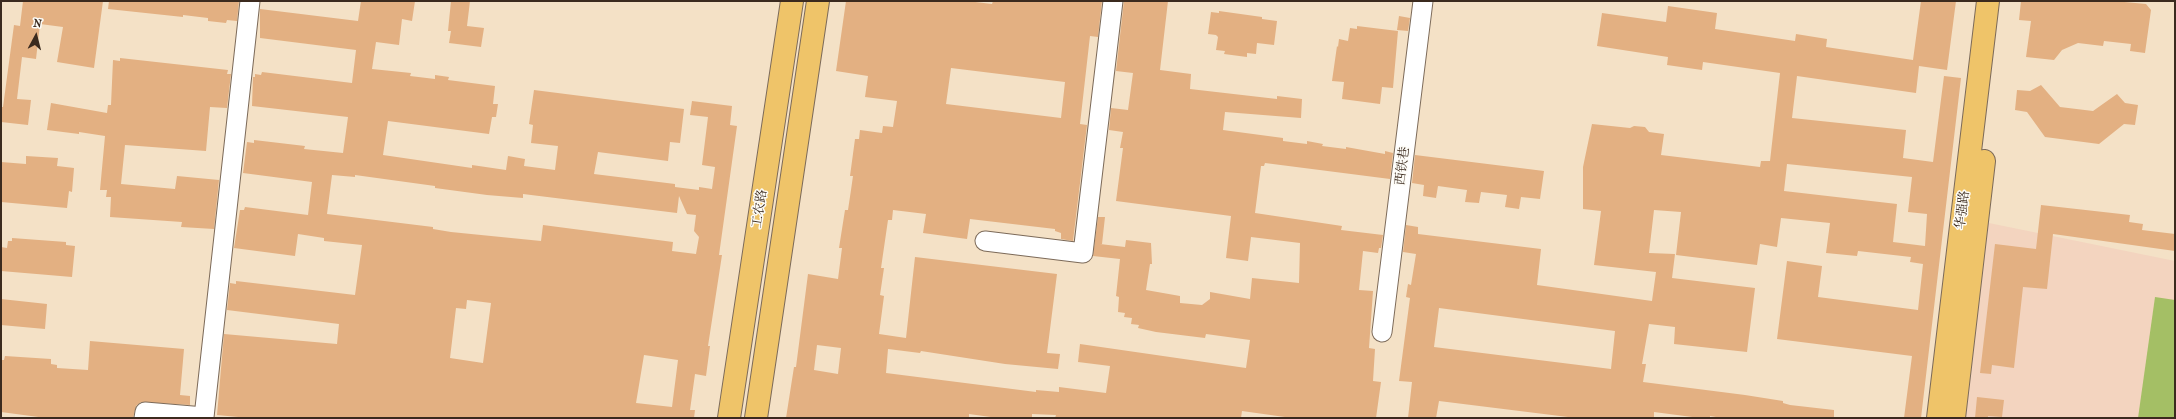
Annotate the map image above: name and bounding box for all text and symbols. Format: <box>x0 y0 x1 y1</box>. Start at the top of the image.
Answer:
north arrow <box>16 16 56 56</box>
text: N <box>33 17 42 31</box>
street label: 西铁巷 <box>1393 146 1413 186</box>
street label: 工农路 <box>749 189 771 229</box>
street label: 华强路 <box>1953 190 1973 230</box>

